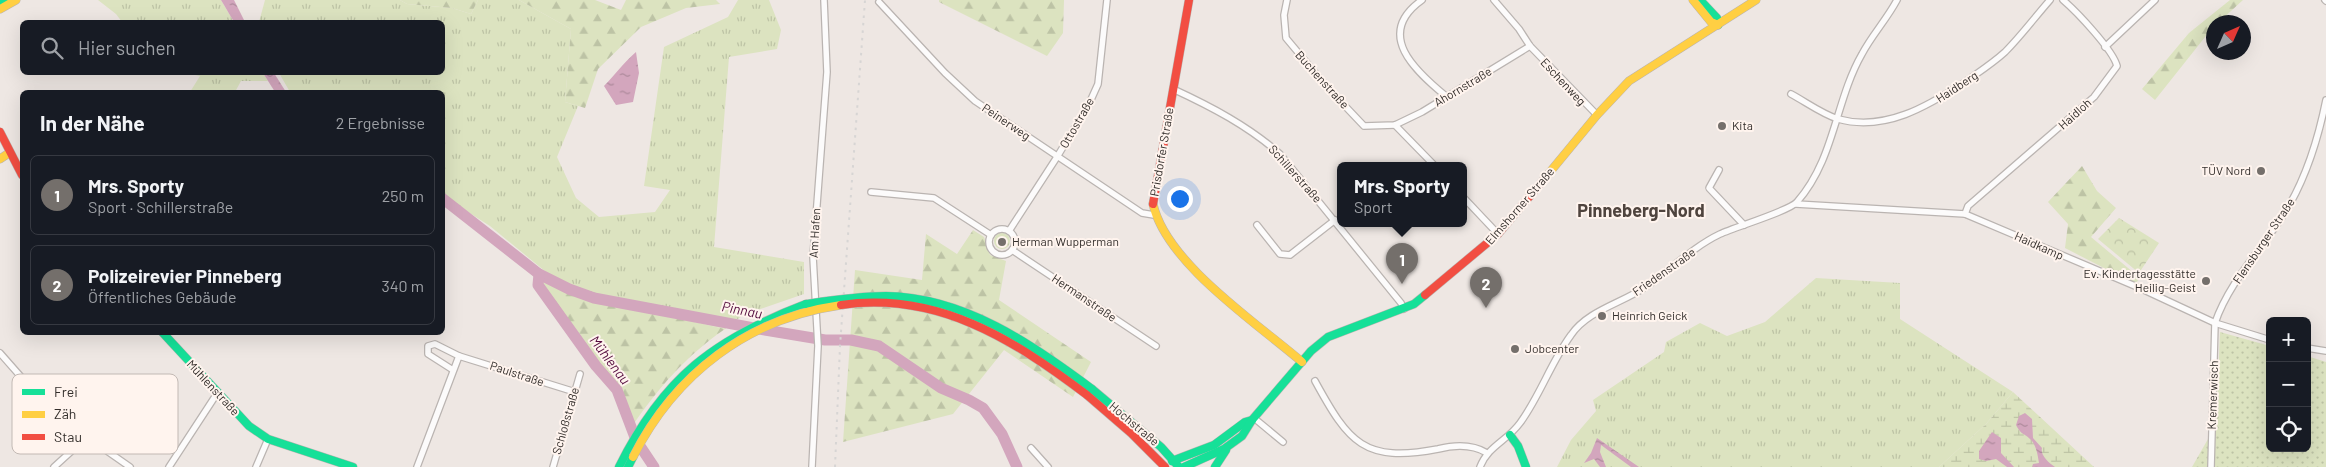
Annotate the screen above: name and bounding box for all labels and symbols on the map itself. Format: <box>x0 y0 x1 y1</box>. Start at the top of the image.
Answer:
north arrow <box>2206 15 2251 60</box>
street label: Buchenstraße <box>1293 48 1352 111</box>
street label: Eschenweg <box>1538 55 1589 108</box>
street label: Ahornstraße <box>1431 63 1494 109</box>
street label: Haidberg <box>1933 67 1980 105</box>
street label: Ottostraße <box>1056 95 1096 150</box>
street label: Haidloh <box>2055 95 2094 132</box>
street label: Peinerweg <box>980 100 1033 142</box>
street label: Prisdorfer Straße <box>1146 106 1176 197</box>
place label: Kita <box>1732 118 1753 132</box>
marker: Kita <box>1716 120 1728 132</box>
street label: Schillerstraße <box>1266 142 1325 205</box>
place label: TÜV Nord <box>2201 163 2251 177</box>
street label: Elmshorner Straße <box>1482 164 1557 247</box>
marker: TÜV Nord <box>2255 165 2267 177</box>
your location <box>1167 186 1193 212</box>
street label: Flensburger Straße <box>2229 195 2297 286</box>
district label: Pinneberg-Nord <box>1577 199 1705 221</box>
street label: Am Hafen <box>806 208 822 258</box>
street label: Haidkamp <box>2013 228 2066 262</box>
place label: Herman Wupperman <box>1012 234 1119 248</box>
marker: Herman Wupperman <box>996 236 1008 248</box>
pin: 1 <box>1386 243 1418 284</box>
street label: Friedenstraße <box>1629 244 1698 298</box>
place label: Ev. Kindertagesstätte Heilig-Geist <box>2084 266 2196 294</box>
pin: 2 <box>1470 267 1502 308</box>
street label: Hermanstraße <box>1050 270 1119 324</box>
marker: Ev. Kindertagesstätte Heilig-Geist <box>2200 275 2212 287</box>
water label: Pinnau <box>720 297 764 322</box>
place label: Heinrich Geick <box>1612 308 1687 322</box>
marker: Heinrich Geick <box>1596 310 1608 322</box>
water label: Mühlenau <box>587 332 634 387</box>
place label: Jobcenter <box>1525 341 1580 355</box>
marker: Jobcenter <box>1509 343 1521 355</box>
street label: Mühlenstraße <box>184 357 243 418</box>
street label: Paulstraße <box>488 358 546 388</box>
street label: Kremerwisch <box>2204 360 2220 430</box>
legend <box>12 374 178 454</box>
text: Frei <box>54 383 78 400</box>
street label: Schloßstraße <box>549 386 581 456</box>
street label: Hochstraße <box>1107 398 1162 448</box>
text: Zäh <box>54 405 76 422</box>
text: Stau <box>54 428 82 445</box>

